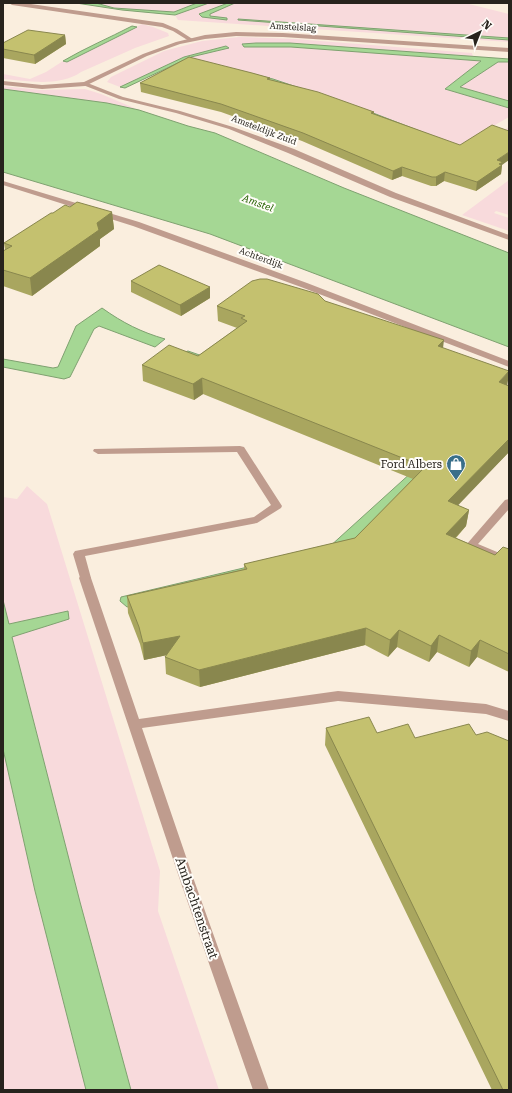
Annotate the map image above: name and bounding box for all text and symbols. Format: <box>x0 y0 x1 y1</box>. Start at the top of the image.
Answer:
north arrow <box>460 12 500 52</box>
text: N <box>479 17 494 33</box>
street label: Amstelslag <box>269 21 317 33</box>
street label: Amsteldijk Zuid <box>230 113 298 147</box>
water label: Amstel <box>240 192 275 214</box>
street label: Achterdijk <box>238 245 285 271</box>
shop icon: Ford Albers <box>445 453 467 481</box>
place label: Ford Albers <box>381 458 442 471</box>
street label: Ambachtenstraat <box>173 855 222 961</box>

